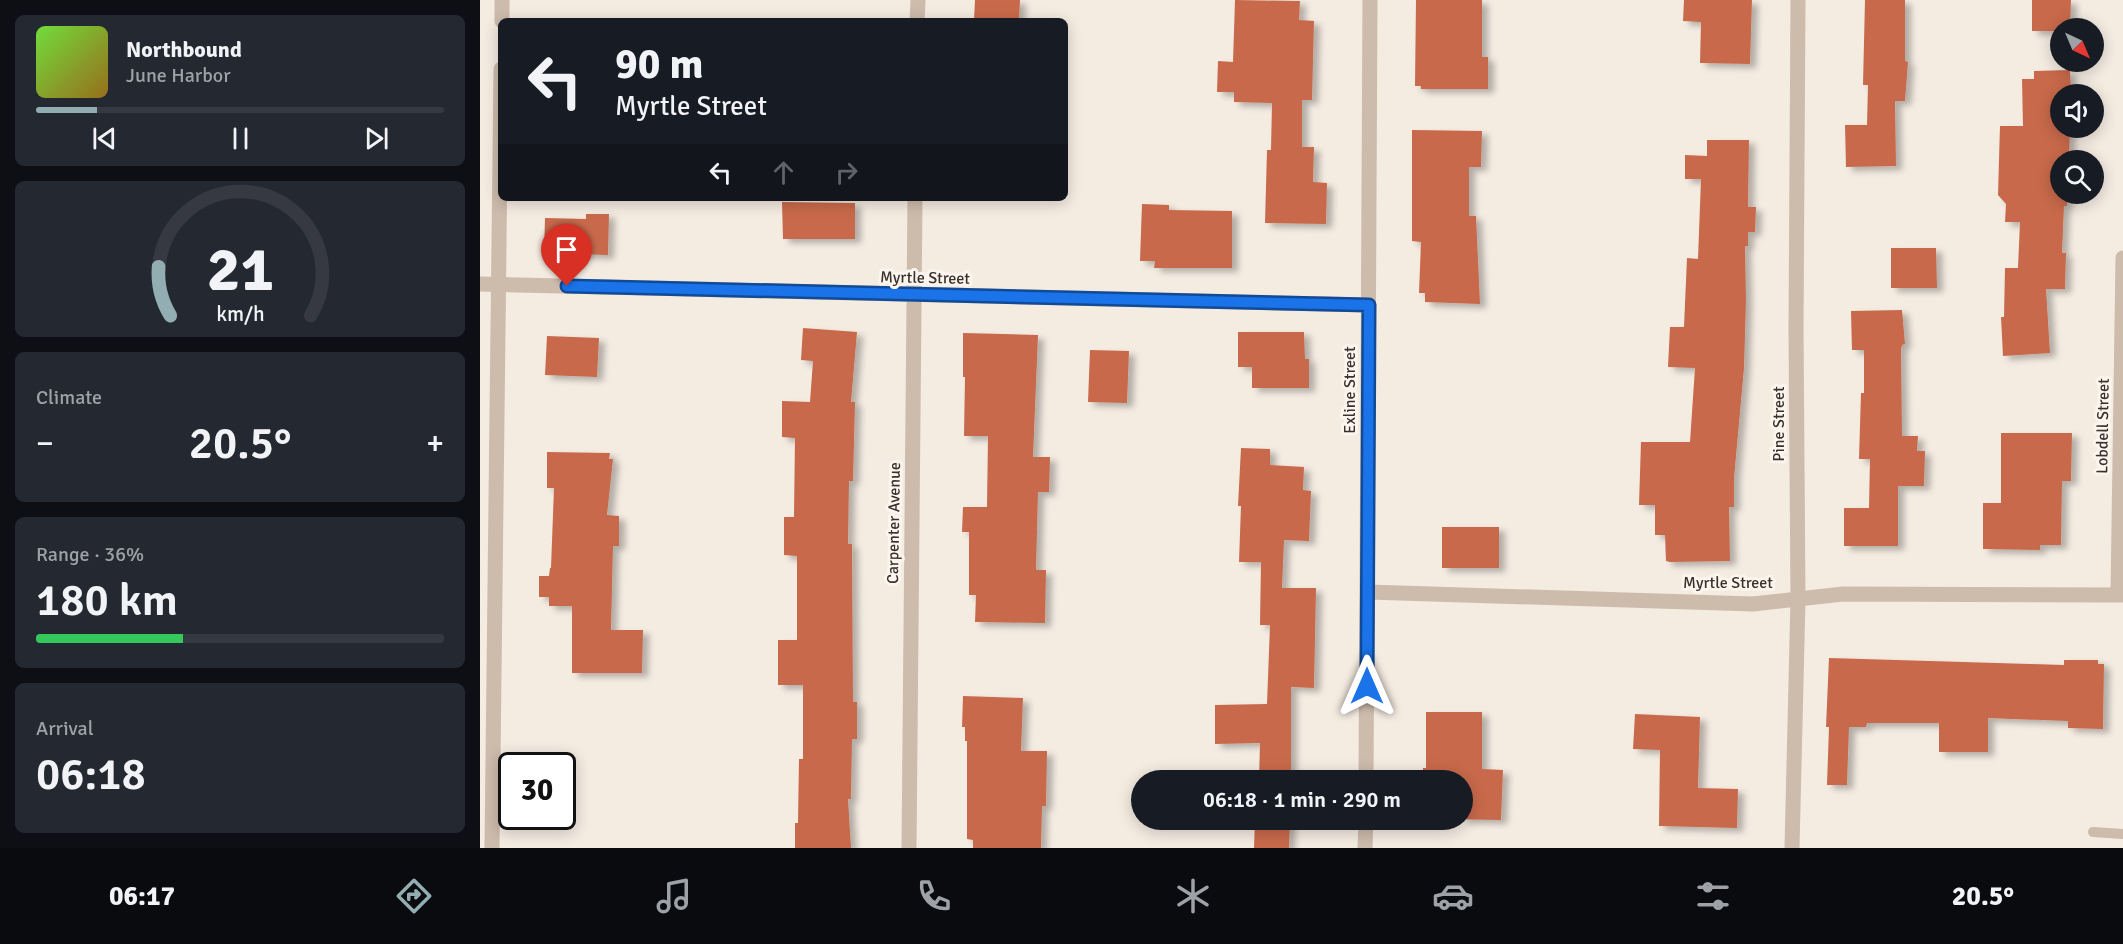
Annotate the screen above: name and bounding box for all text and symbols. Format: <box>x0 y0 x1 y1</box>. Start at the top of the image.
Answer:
north arrow <box>2050 18 2104 72</box>
map controls <box>2050 18 2104 204</box>
text: Northbound <box>126 36 242 63</box>
text: 90 m <box>615 39 704 90</box>
icon: left <box>516 42 594 120</box>
text: June Harbor <box>126 63 231 88</box>
button: sound <box>2050 84 2104 138</box>
text: Myrtle Street <box>615 90 767 123</box>
icon: previous <box>88 122 121 155</box>
icon: pause <box>224 122 257 155</box>
icon: next <box>360 122 393 155</box>
button: search <box>2050 150 2104 204</box>
icon: left <box>704 156 737 189</box>
icon: ahead <box>767 156 800 189</box>
icon: right <box>830 156 863 189</box>
pin <box>541 224 592 286</box>
text: 21 <box>206 231 274 308</box>
icon: arrive <box>550 233 583 266</box>
street label: Myrtle Street <box>880 267 971 289</box>
text: km/h <box>216 301 264 327</box>
street label: Exline Street <box>1340 346 1360 434</box>
street label: Lobdell Street <box>2092 378 2114 474</box>
text: Climate <box>36 385 102 410</box>
street label: Pine Street <box>1769 386 1789 462</box>
text: 20.5° <box>189 416 291 471</box>
text: − <box>36 423 54 464</box>
text: + <box>426 423 444 464</box>
street label: Carpenter Avenue <box>883 462 905 584</box>
text: Range · 36% <box>36 542 144 567</box>
text: 180 km <box>36 573 178 628</box>
street label: Myrtle Street <box>1683 573 1773 593</box>
position arrow <box>1335 654 1399 718</box>
text: Arrival <box>36 716 94 741</box>
text: 06:18 <box>36 747 146 802</box>
speed limit sign: 30 <box>498 752 576 830</box>
text: 06:18 · 1 min · 290 m <box>1203 786 1401 813</box>
icon: directions <box>393 875 435 917</box>
icon: music <box>653 875 695 917</box>
icon: phone <box>913 875 955 917</box>
icon: climate <box>1172 875 1214 917</box>
icon: car <box>1432 875 1474 917</box>
icon: filters <box>1692 875 1734 917</box>
text: 06:17 <box>109 880 175 913</box>
text: 20.5° <box>1952 880 2014 913</box>

